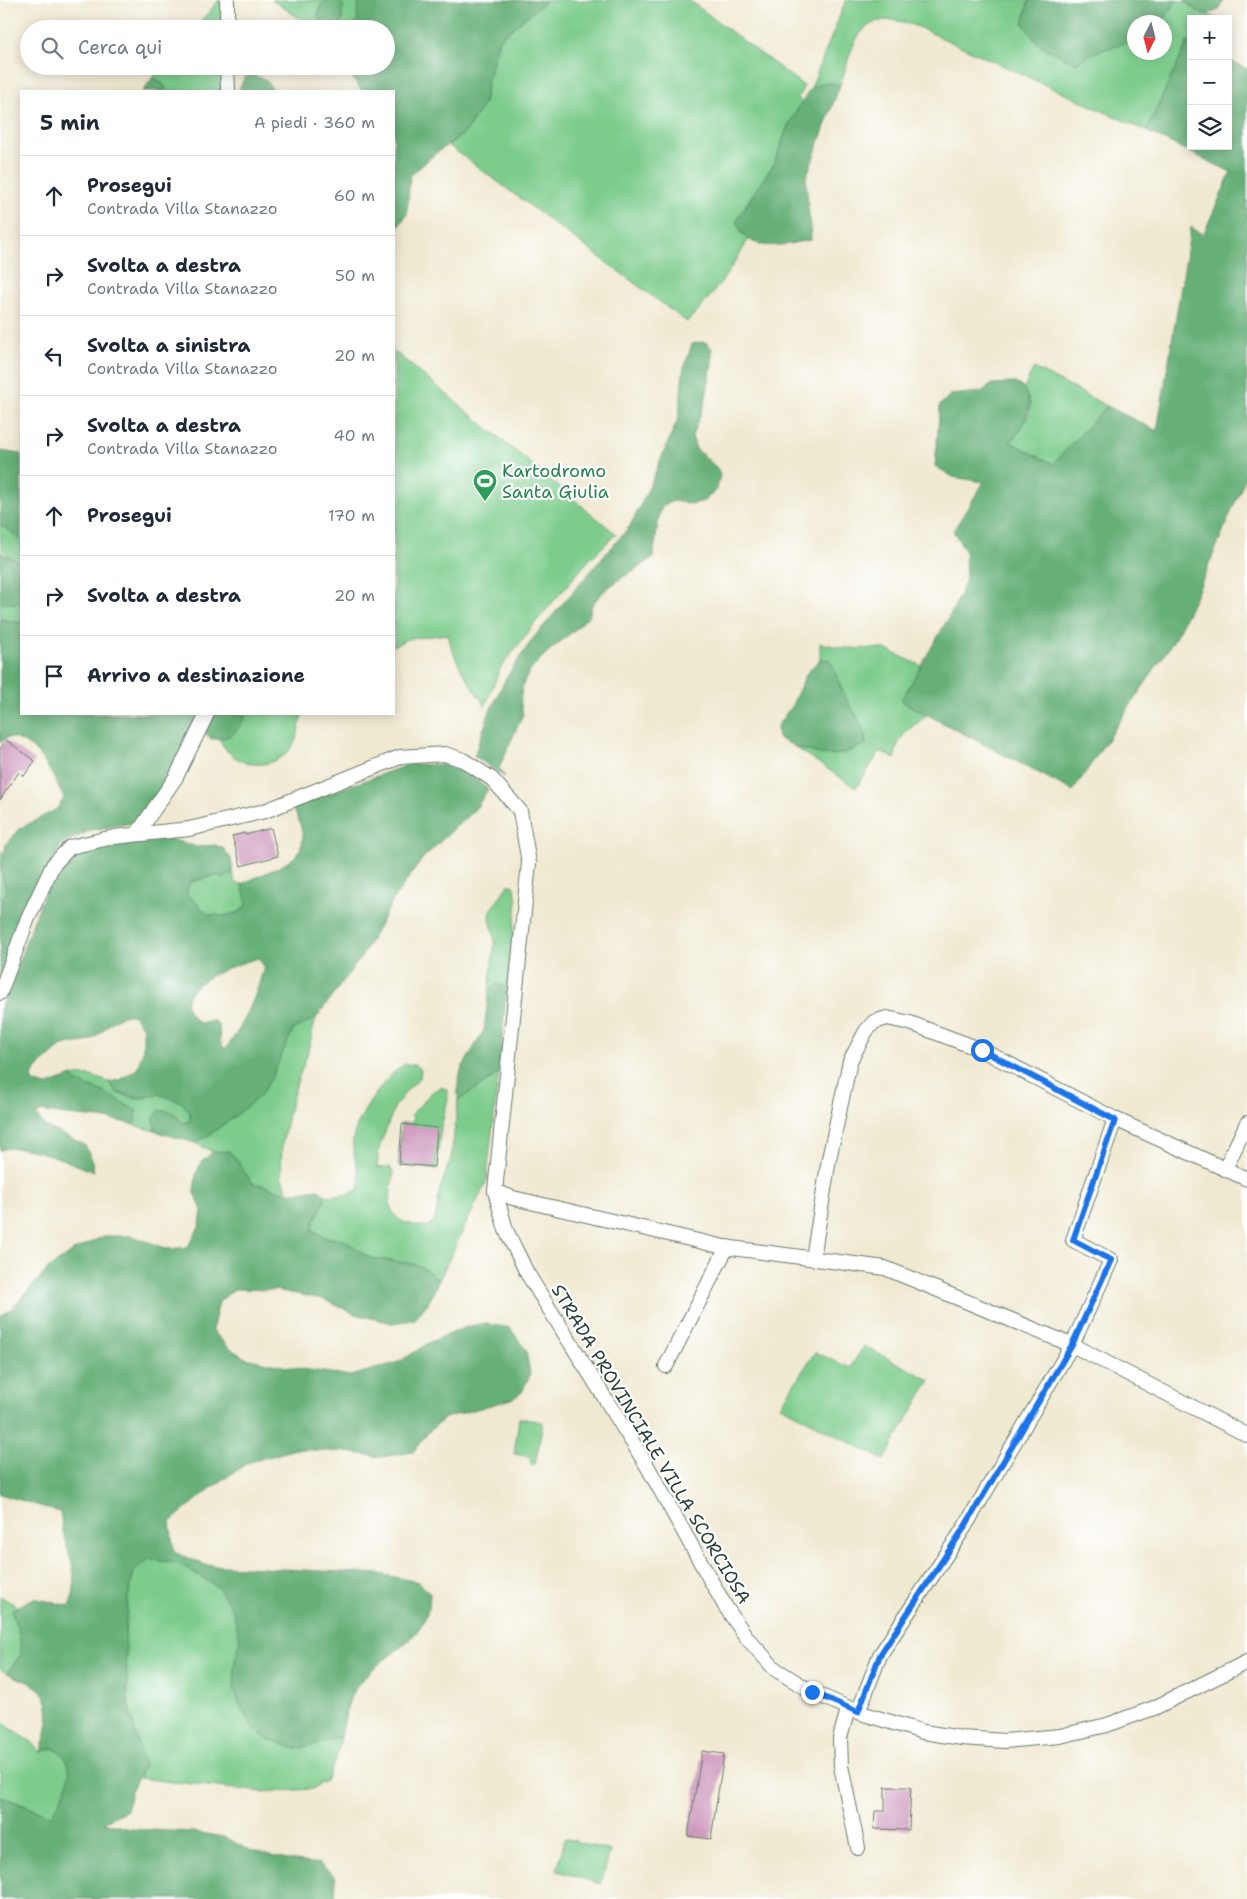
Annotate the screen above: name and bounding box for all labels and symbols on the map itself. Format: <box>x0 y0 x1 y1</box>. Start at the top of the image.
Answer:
north arrow <box>1127 15 1172 60</box>
place label: Kartodromo Santa Giulia <box>502 459 609 504</box>
sports icon: Kartodromo Santa Giulia <box>472 468 498 502</box>
route start <box>971 1039 994 1062</box>
street label: STRADA PROVINCIALE VILLA SCORCIOSA <box>546 1280 756 1608</box>
route end <box>801 1681 824 1704</box>

